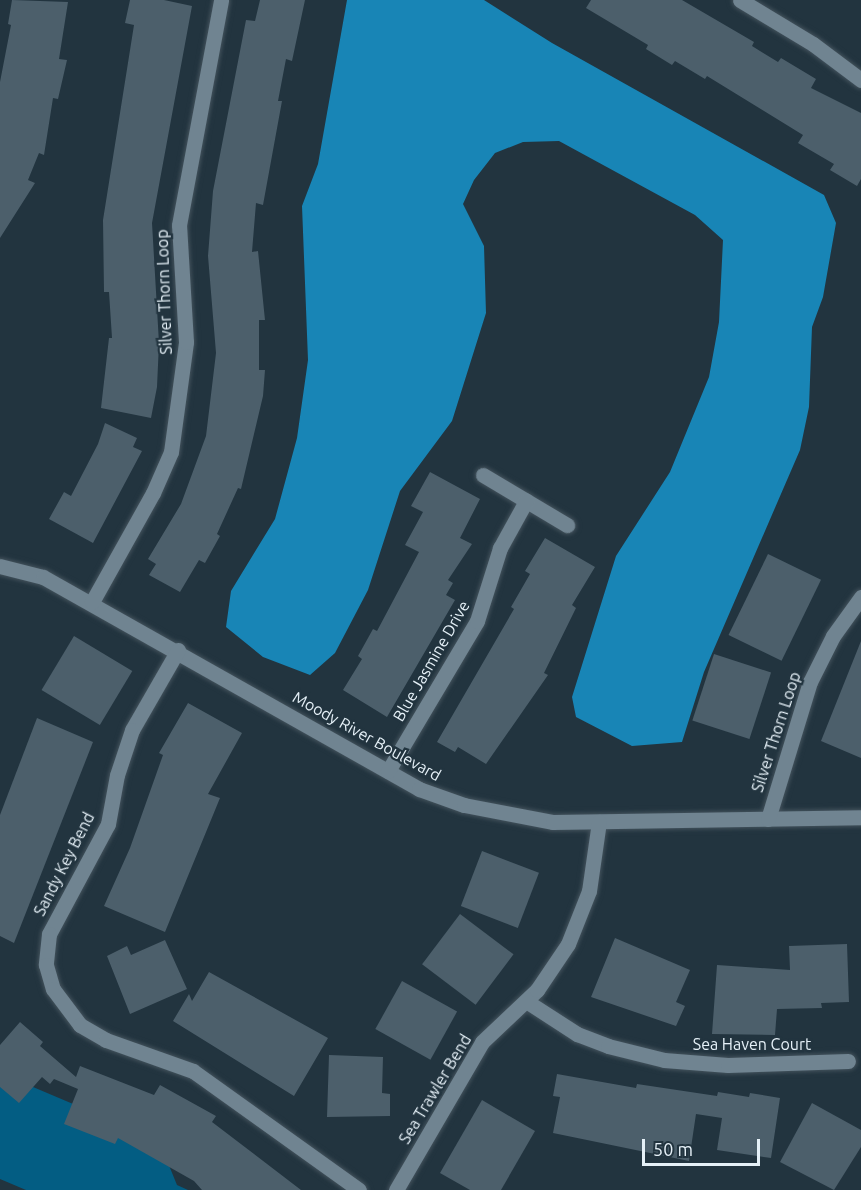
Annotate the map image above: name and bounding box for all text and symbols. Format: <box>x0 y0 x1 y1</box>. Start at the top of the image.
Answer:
street label: Silver Thorn Loop <box>152 229 176 355</box>
street label: Blue Jasmine Drive <box>389 597 473 725</box>
street label: Silver Thorn Loop <box>748 669 804 795</box>
street label: Moody River Boulevard <box>289 687 445 785</box>
street label: Sandy Key Bend <box>30 809 98 919</box>
street label: Sea Trawler Bend <box>395 1031 475 1147</box>
street label: Sea Haven Court <box>693 1034 811 1054</box>
scale bar <box>645 1127 764 1165</box>
text: 50 m <box>653 1139 693 1159</box>

